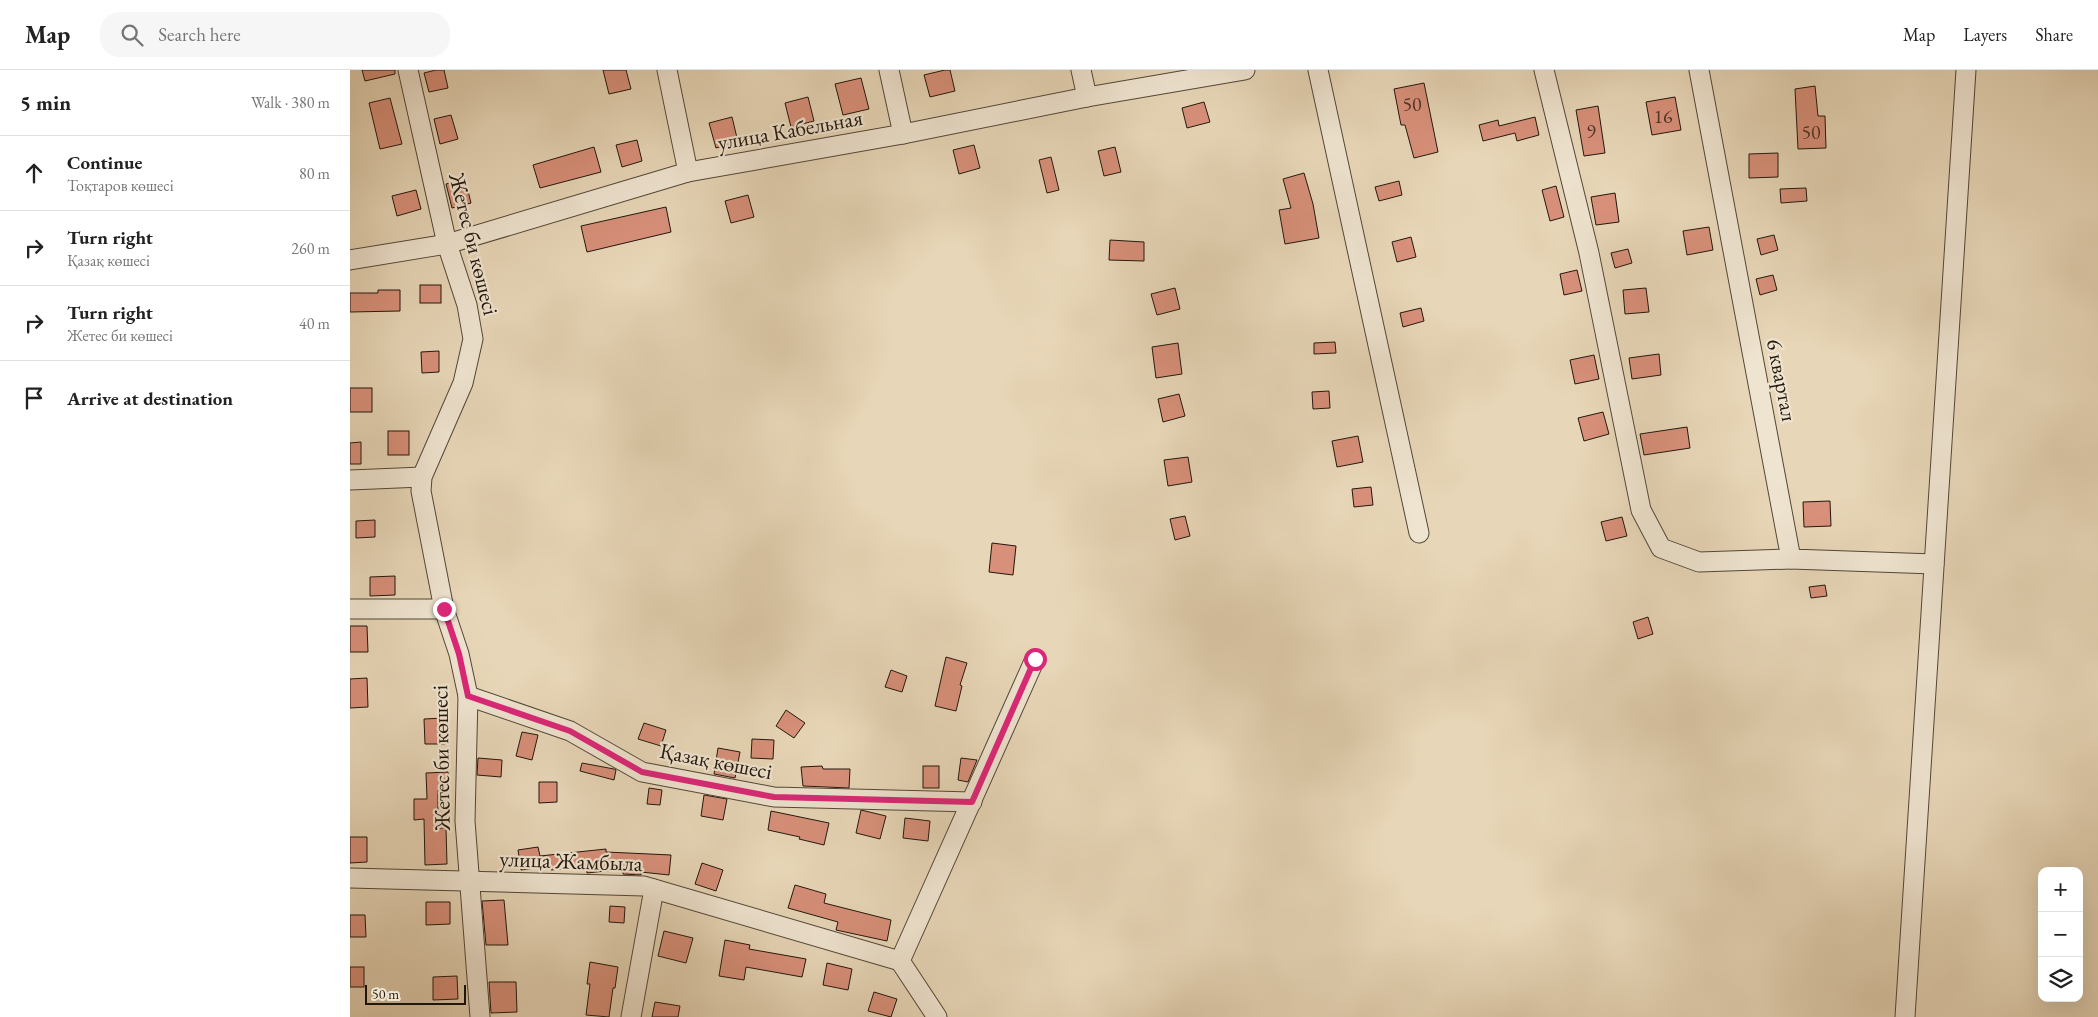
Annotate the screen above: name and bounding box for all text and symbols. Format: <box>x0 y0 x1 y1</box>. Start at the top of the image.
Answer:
search box <box>100 12 450 57</box>
text: Map <box>25 19 70 50</box>
icon: search <box>118 21 146 49</box>
text: Search here <box>158 22 241 47</box>
text: Map <box>1903 23 1935 46</box>
text: Layers <box>1963 23 2007 46</box>
text: Share <box>2035 23 2073 46</box>
text: 5 min <box>20 89 71 116</box>
house number: 50 <box>1402 91 1422 117</box>
text: Walk · 380 m <box>251 92 330 113</box>
street label: улица Кабельная <box>715 103 865 157</box>
house number: 16 <box>1653 103 1673 129</box>
house number: 9 <box>1586 118 1596 144</box>
house number: 50 <box>1801 119 1821 145</box>
text: Continue <box>67 150 142 175</box>
icon: ahead <box>20 159 48 187</box>
text: 80 m <box>299 163 330 184</box>
street label: Жетес би көшесі <box>442 169 506 318</box>
text: Тоқтаров көшесі <box>67 175 174 196</box>
text: Turn right <box>67 225 153 250</box>
icon: right <box>20 234 48 262</box>
text: 260 m <box>291 238 330 259</box>
text: Қазақ көшесі <box>67 250 150 271</box>
text: Turn right <box>67 300 153 325</box>
icon: right <box>20 309 48 337</box>
text: 40 m <box>299 313 330 334</box>
text: Жетес би көшесі <box>67 325 173 346</box>
street label: 6 квартал <box>1760 336 1804 424</box>
icon: arrive <box>20 384 48 412</box>
text: Arrive at destination <box>67 386 233 411</box>
route end <box>433 598 456 621</box>
route start <box>1024 648 1047 671</box>
street label: Жетес би көшесі <box>425 685 457 832</box>
street label: Қазақ көшесі <box>657 736 775 786</box>
street label: улица Жамбыла <box>499 844 643 878</box>
map controls <box>2038 867 2083 1002</box>
button: + <box>2038 867 2083 912</box>
button: − <box>2038 912 2083 957</box>
button: layers <box>2038 957 2083 1002</box>
scale bar <box>365 982 466 1005</box>
text: 50 m <box>372 985 399 1003</box>

